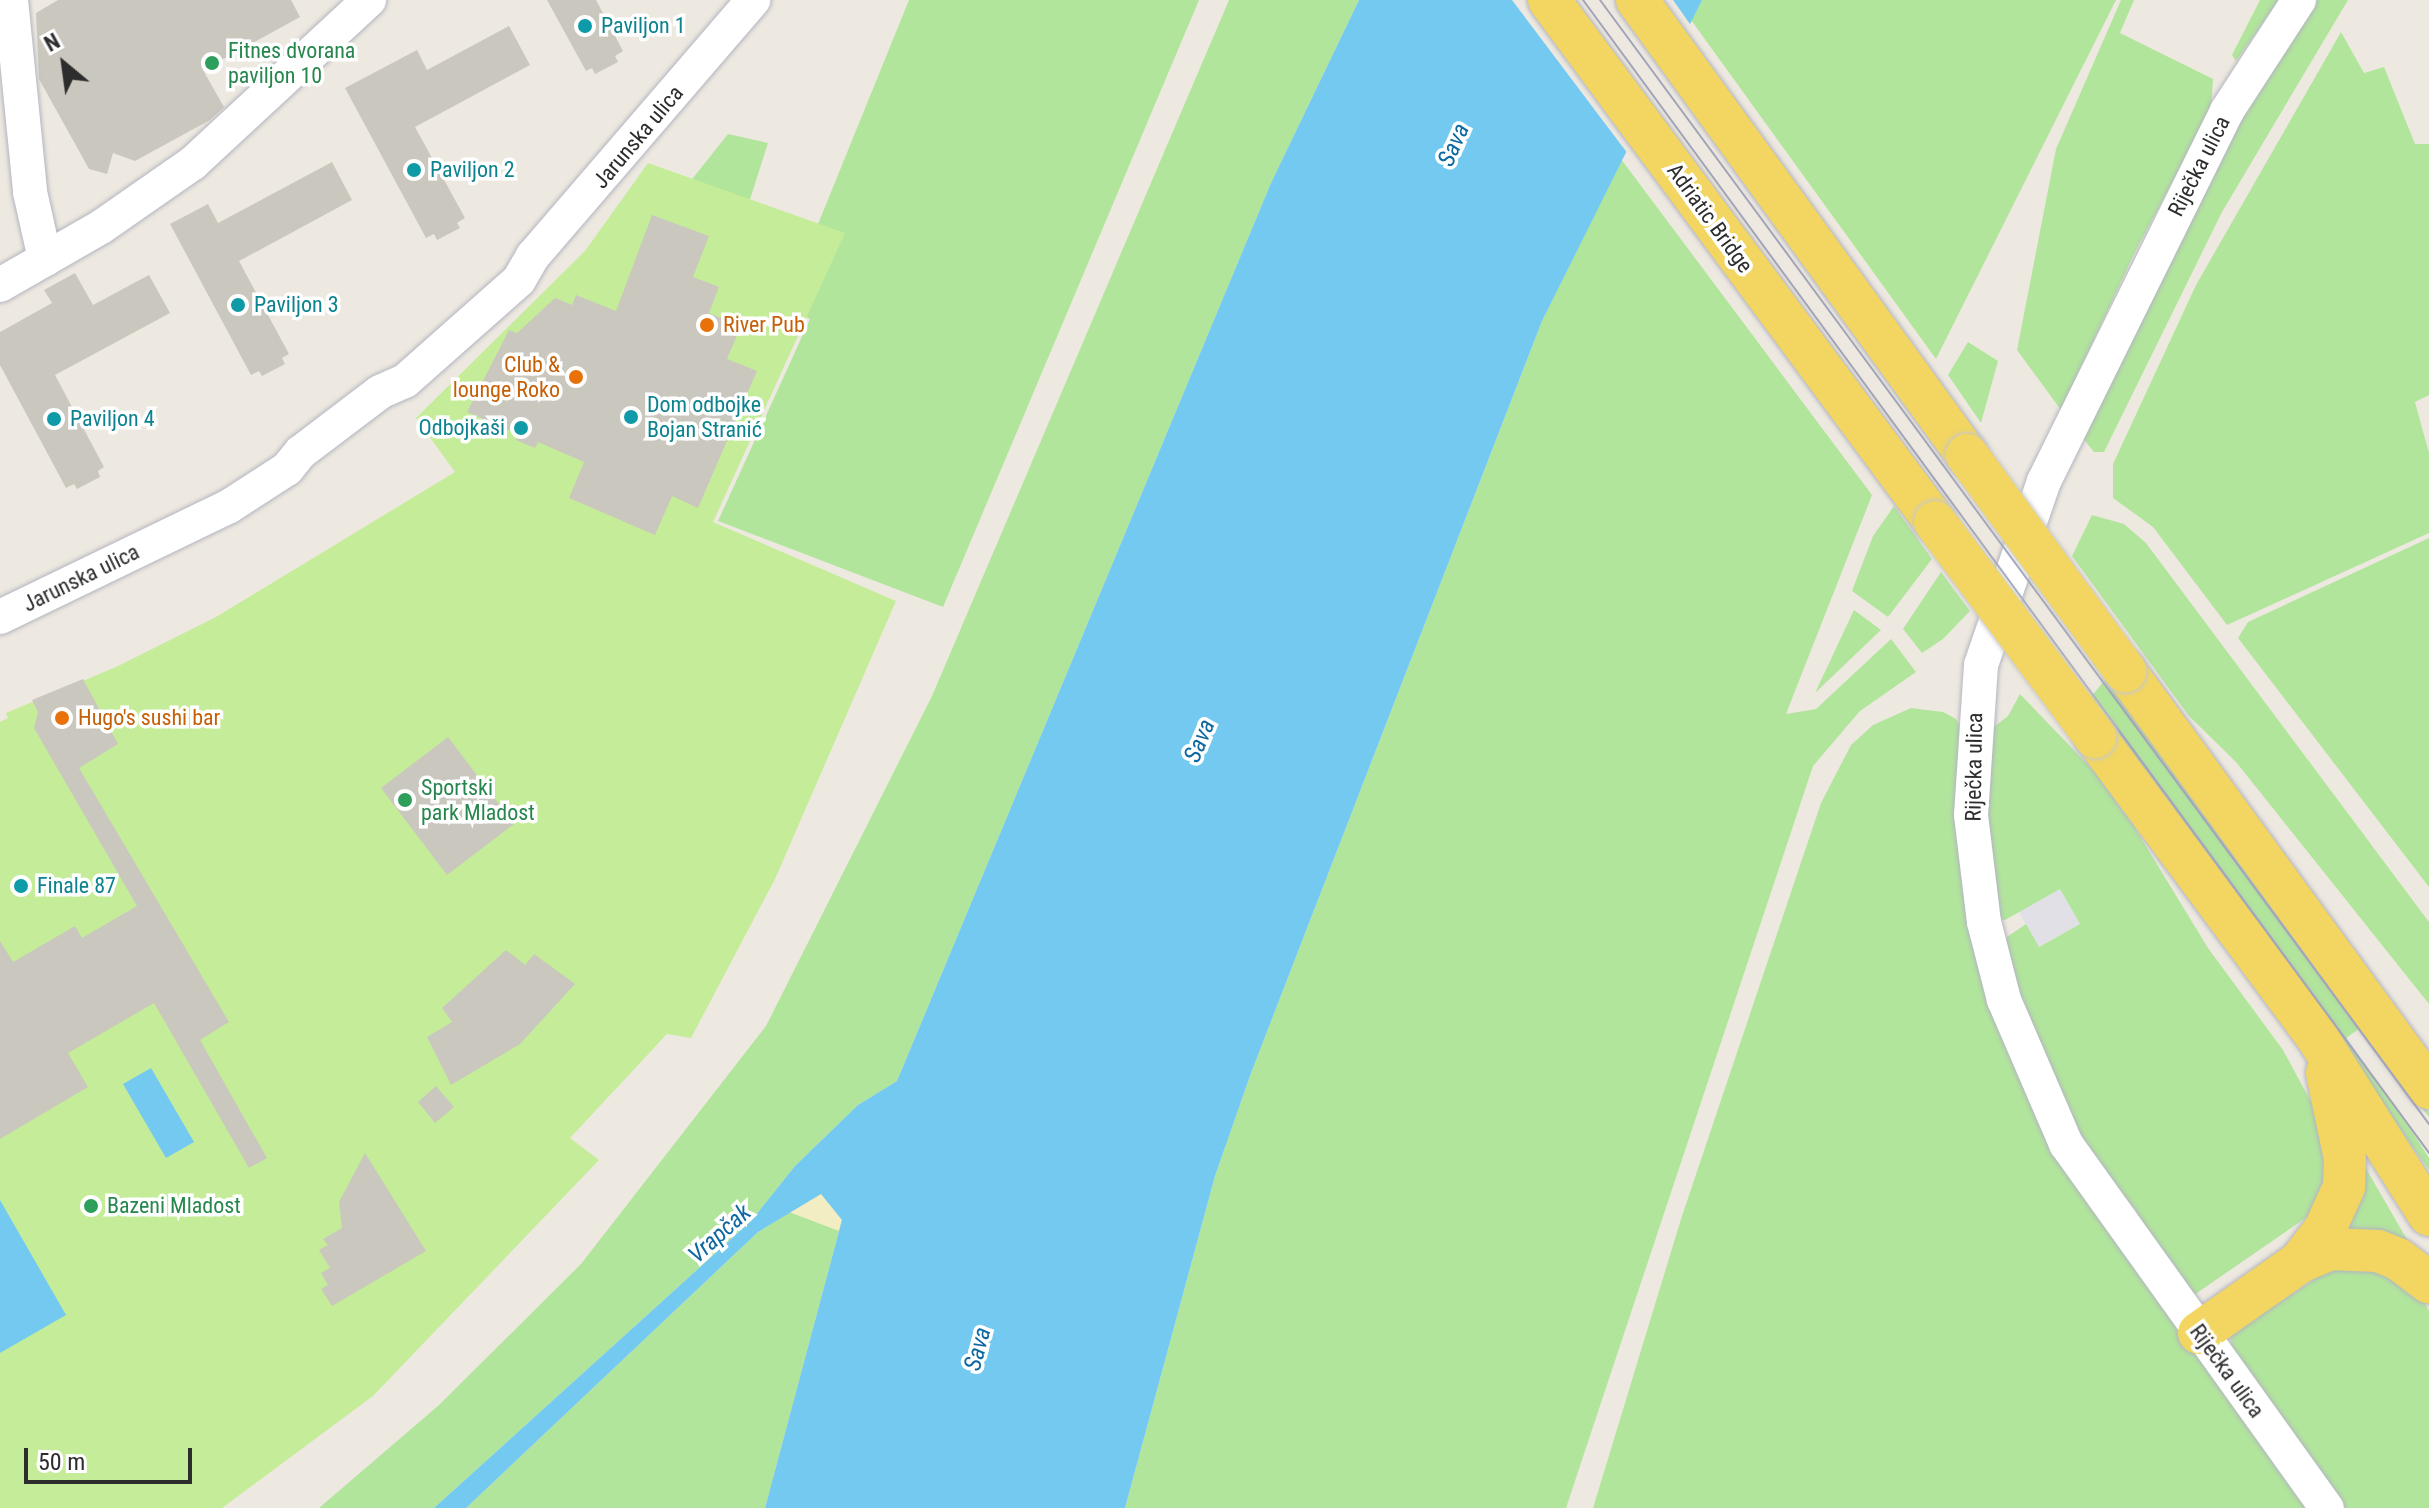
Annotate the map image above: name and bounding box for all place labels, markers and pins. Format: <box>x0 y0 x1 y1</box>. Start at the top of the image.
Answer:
place label: Paviljon 1 <box>601 13 685 39</box>
marker: Paviljon 1 <box>576 17 594 35</box>
place label: Fitnes dvorana paviljon 10 <box>228 37 355 88</box>
marker: Fitnes dvorana paviljon 10 <box>203 54 221 72</box>
place label: Paviljon 2 <box>430 157 514 183</box>
marker: Paviljon 2 <box>405 161 423 179</box>
place label: Paviljon 3 <box>254 292 338 318</box>
marker: Paviljon 3 <box>229 296 247 314</box>
place label: River Pub <box>723 312 805 338</box>
marker: River Pub <box>698 316 716 334</box>
place label: Club & lounge Roko <box>453 351 560 402</box>
marker: Club & lounge Roko <box>567 368 585 386</box>
place label: Dom odbojke Bojan Stranić <box>647 391 762 442</box>
place label: Paviljon 4 <box>70 406 154 432</box>
marker: Dom odbojke Bojan Stranić <box>622 408 640 426</box>
marker: Paviljon 4 <box>45 410 63 428</box>
place label: Odbojkaši <box>419 415 505 441</box>
marker: Odbojkaši <box>512 419 530 437</box>
place label: Hugo's sushi bar <box>78 705 220 731</box>
marker: Hugo's sushi bar <box>53 709 71 727</box>
place label: Sportski park Mladost <box>421 774 535 826</box>
marker: Sportski park Mladost <box>396 791 414 809</box>
place label: Finale 87 <box>37 873 116 899</box>
marker: Finale 87 <box>12 877 30 895</box>
place label: Bazeni Mladost <box>107 1193 241 1219</box>
marker: Bazeni Mladost <box>82 1197 100 1215</box>

